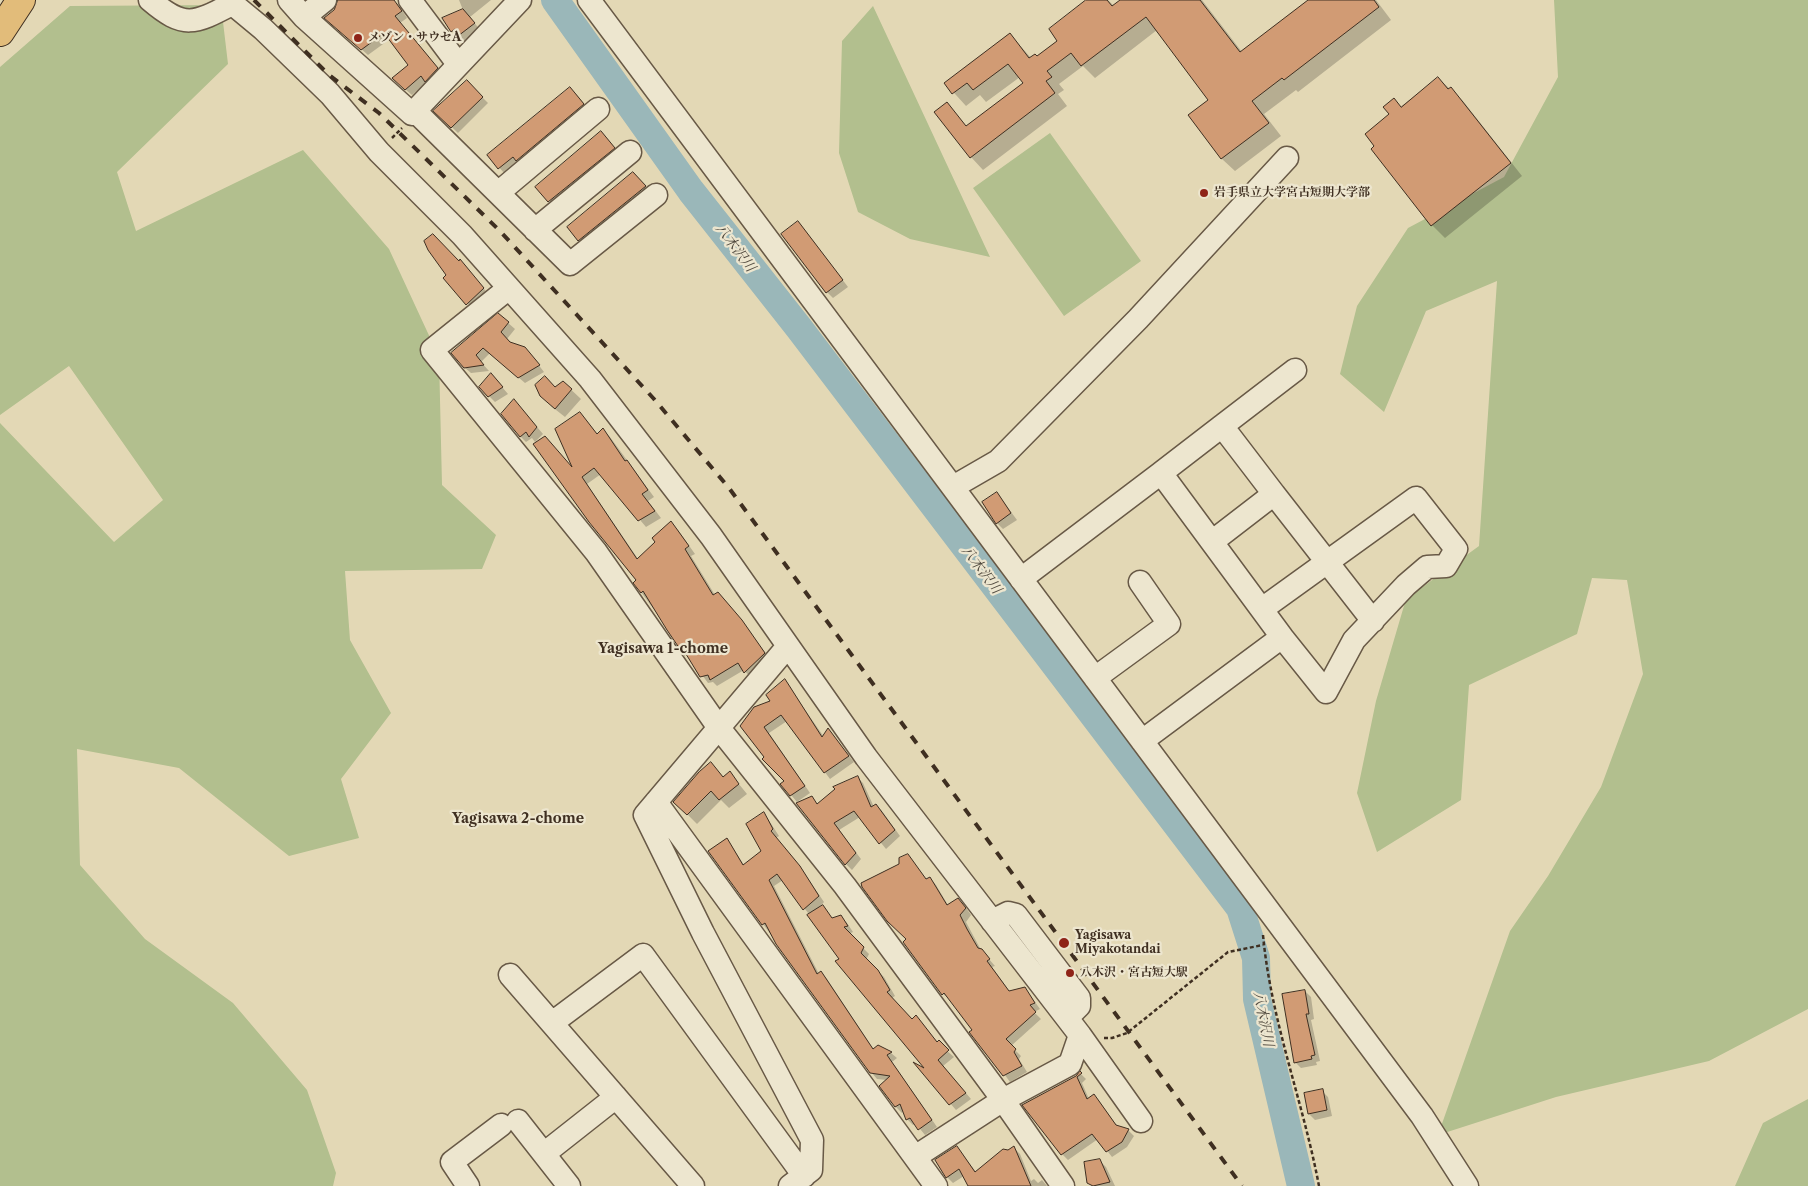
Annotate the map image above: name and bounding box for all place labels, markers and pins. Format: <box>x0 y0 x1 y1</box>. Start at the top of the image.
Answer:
place label: メゾン・サウセA <box>368 31 461 45</box>
marker: メゾン・サウセA <box>352 32 364 44</box>
place label: 岩手県立大学宮古短期大学部 <box>1214 186 1370 200</box>
marker: 岩手県立大学宮古短期大学部 <box>1198 187 1210 199</box>
place label: Yagisawa Miyakotandai <box>1075 929 1160 957</box>
marker: Yagisawa Miyakotandai <box>1057 936 1071 950</box>
place label: 八木沢・宮古短大駅 <box>1080 966 1188 980</box>
marker: 八木沢・宮古短大駅 <box>1064 967 1076 979</box>

